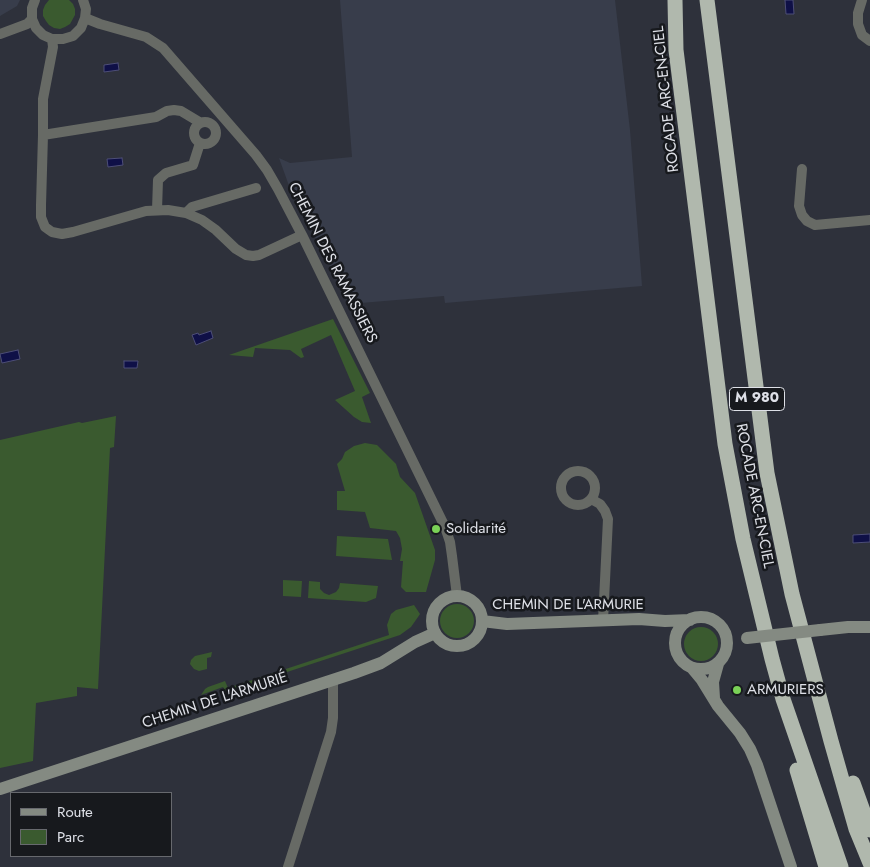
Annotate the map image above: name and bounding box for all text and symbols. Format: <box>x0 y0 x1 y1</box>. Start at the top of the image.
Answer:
street label: ROCADE ARC-EN-CIEL <box>650 25 684 173</box>
street label: CHEMIN DES RAMASSIERS <box>284 180 380 346</box>
road number: M 980 <box>730 388 784 410</box>
street label: ROCADE ARC-EN-CIEL <box>731 422 777 570</box>
place label: Solidarité <box>446 520 506 538</box>
marker: Solidarité <box>430 523 442 535</box>
street label: CHEMIN DE L'ARMURIE <box>492 596 644 614</box>
street label: CHEMIN DE L'ARMURIÉ <box>140 669 290 733</box>
place label: ARMURIERS <box>747 681 824 699</box>
marker: ARMURIERS <box>731 684 743 696</box>
legend <box>10 792 172 857</box>
text: Route <box>57 801 93 823</box>
text: Parc <box>57 826 84 848</box>

